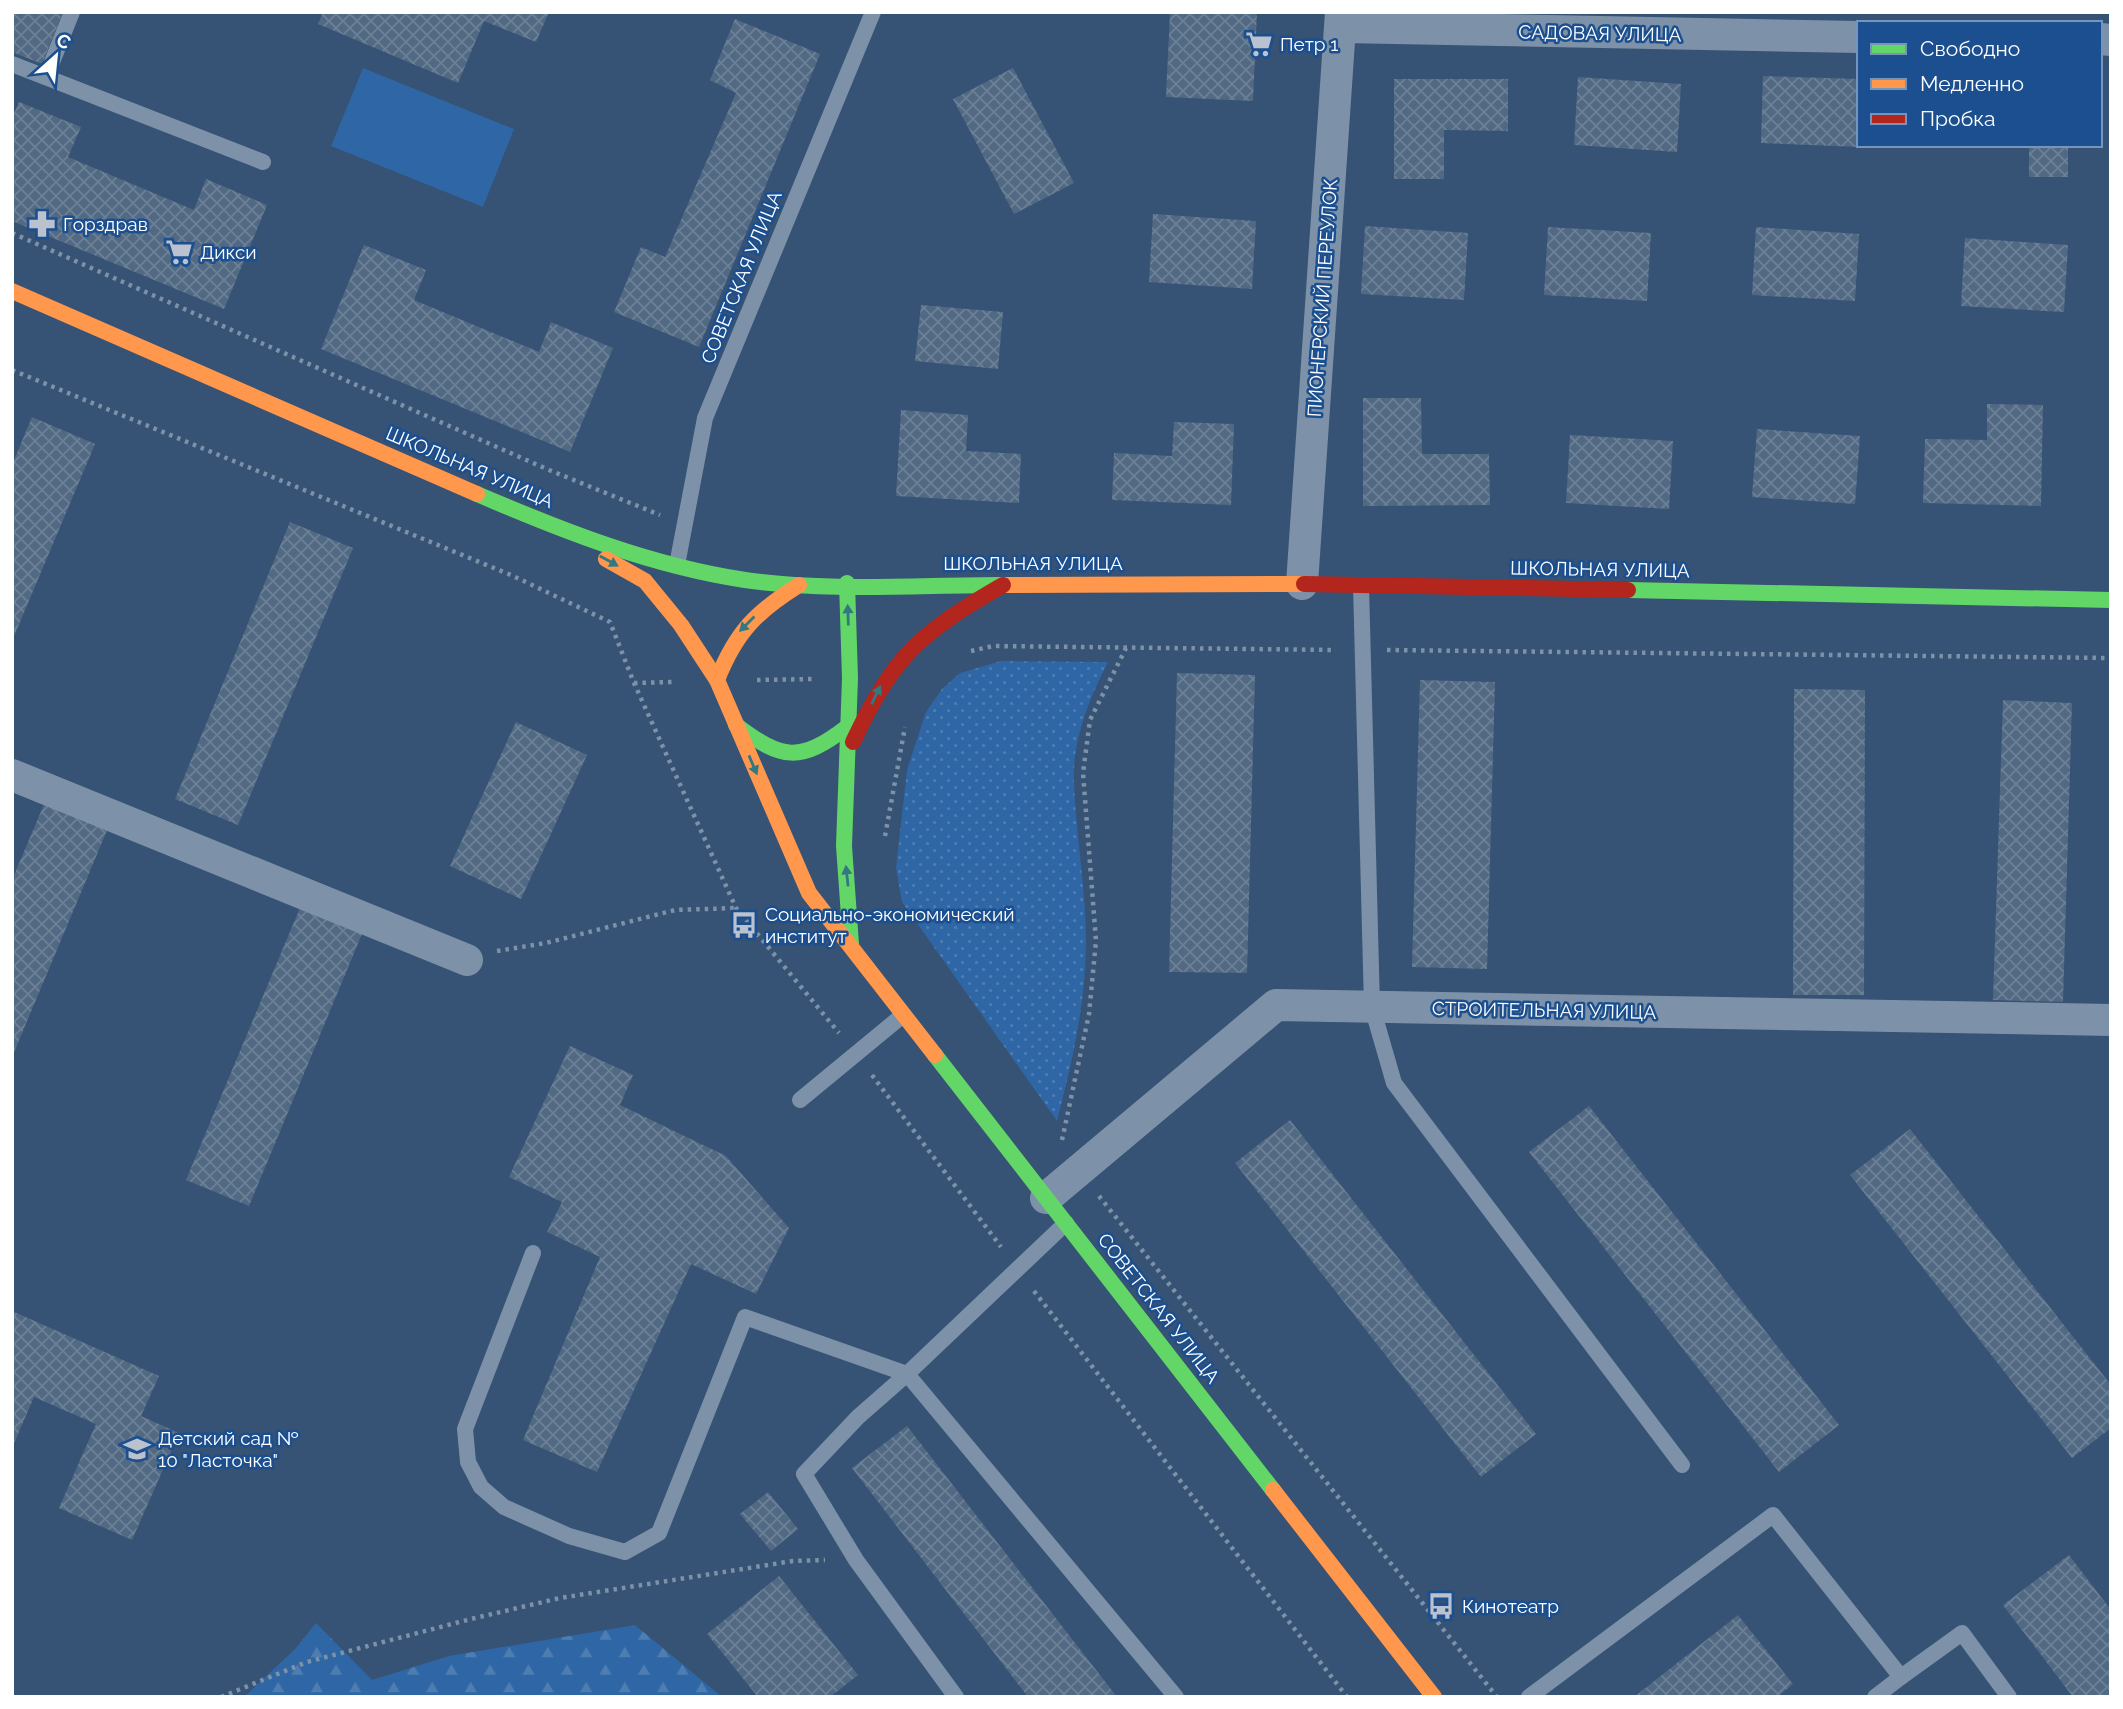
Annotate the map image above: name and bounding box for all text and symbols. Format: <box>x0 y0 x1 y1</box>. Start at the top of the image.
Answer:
north arrow <box>21 21 91 91</box>
street label: САДОВАЯ УЛИЦА <box>1518 21 1682 45</box>
legend <box>1857 21 2102 147</box>
text: С <box>53 28 75 54</box>
supermarket icon: Петр 1 <box>1244 29 1274 59</box>
place label: Петр 1 <box>1280 33 1338 55</box>
text: Свободно <box>1920 36 2020 61</box>
text: Медленно <box>1920 71 2024 96</box>
text: Пробка <box>1920 106 1996 131</box>
street label: ПИОНЕРСКИЙ ПЕРЕУЛОК <box>1303 178 1341 418</box>
street label: СОВЕТСКАЯ УЛИЦА <box>696 187 786 366</box>
pharmacy icon: Горздрав <box>27 209 57 239</box>
place label: Горздрав <box>63 213 148 235</box>
supermarket icon: Дикси <box>164 237 194 267</box>
place label: Дикси <box>200 241 257 263</box>
street label: ШКОЛЬНАЯ УЛИЦА <box>383 422 557 512</box>
street label: ШКОЛЬНАЯ УЛИЦА <box>943 552 1123 574</box>
one-way arrow <box>600 555 619 567</box>
street label: ШКОЛЬНАЯ УЛИЦА <box>1510 556 1690 582</box>
one-way arrow <box>842 604 853 626</box>
one-way arrow <box>739 615 756 631</box>
one-way arrow <box>871 685 882 705</box>
one-way arrow <box>748 755 759 776</box>
one-way arrow <box>841 865 852 887</box>
place label: Социально-экономический институт <box>765 903 1015 947</box>
bus stop icon: Социально-экономический институт <box>729 910 759 940</box>
street label: СТРОИТЕЛЬНАЯ УЛИЦА <box>1432 997 1656 1023</box>
street label: СОВЕТСКАЯ УЛИЦА <box>1094 1229 1224 1387</box>
place label: Детский сад № 10 "Ласточка" <box>158 1427 299 1471</box>
school or university icon: Детский сад № 10 "Ласточка" <box>122 1434 152 1464</box>
bus stop icon: Кинотеатр <box>1426 1591 1456 1621</box>
place label: Кинотеатр <box>1462 1595 1559 1617</box>

